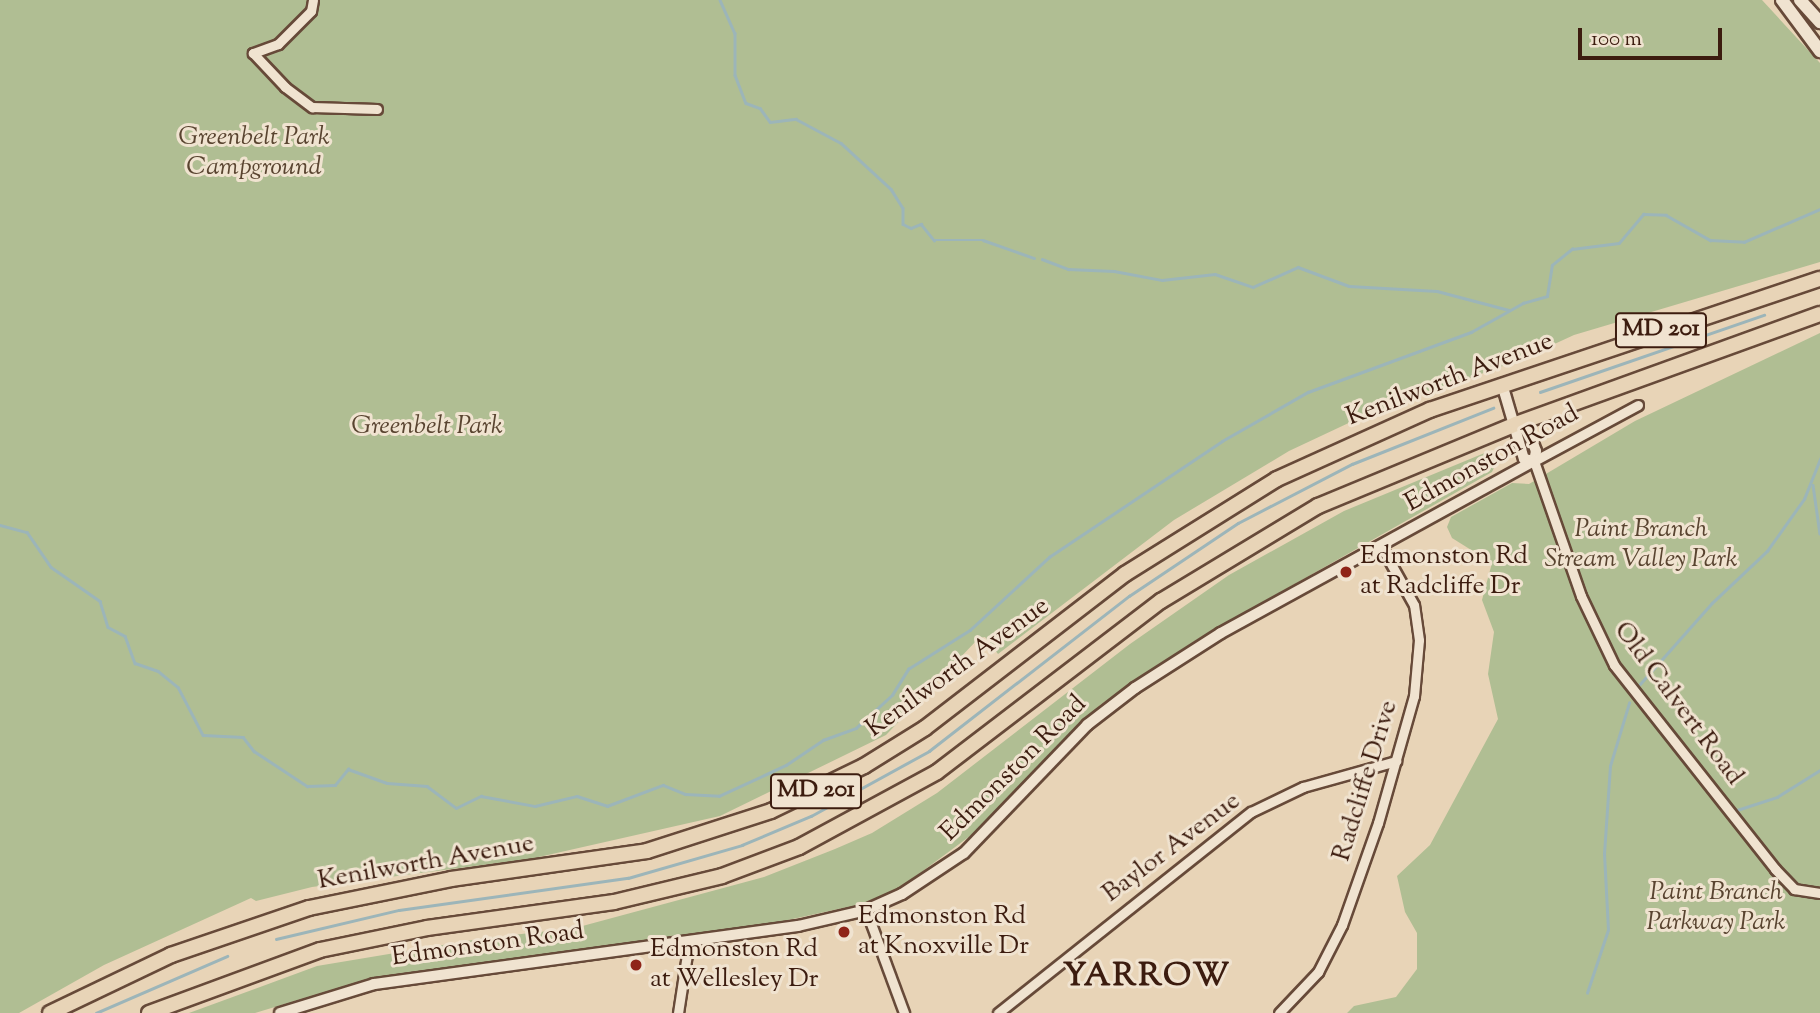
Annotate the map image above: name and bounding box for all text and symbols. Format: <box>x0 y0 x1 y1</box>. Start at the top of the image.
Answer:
scale bar <box>1582 14 1726 58</box>
text: 100 m <box>1591 25 1642 55</box>
park label: Greenbelt Park Campground <box>178 122 330 184</box>
road number: MD 201 <box>1614 310 1708 351</box>
street label: Kenilworth Avenue <box>1342 326 1558 434</box>
street label: Edmonston Road <box>1400 398 1584 520</box>
park label: Greenbelt Park <box>351 411 503 443</box>
park label: Paint Branch Stream Valley Park <box>1545 514 1737 576</box>
place label: Edmonston Rd at Radcliffe Dr <box>1360 541 1528 602</box>
marker: Edmonston Rd at Radcliffe Dr <box>1338 564 1354 580</box>
street label: Kenilworth Avenue <box>860 591 1056 745</box>
street label: Old Calvert Road <box>1606 616 1750 792</box>
street label: Edmonston Road <box>934 689 1094 849</box>
street label: Radcliffe Drive <box>1327 697 1405 865</box>
road number: MD 201 <box>769 770 863 812</box>
street label: Baylor Avenue <box>1097 786 1247 910</box>
street label: Kenilworth Avenue <box>316 829 536 897</box>
park label: Paint Branch Parkway Park <box>1646 877 1786 938</box>
place label: Edmonston Rd at Knoxville Dr <box>858 901 1029 962</box>
street label: Edmonston Road <box>390 916 586 974</box>
marker: Edmonston Rd at Knoxville Dr <box>836 924 852 940</box>
place label: Edmonston Rd at Wellesley Dr <box>650 934 819 996</box>
marker: Edmonston Rd at Wellesley Dr <box>628 957 644 973</box>
district label: YARROW <box>1064 958 1230 998</box>

